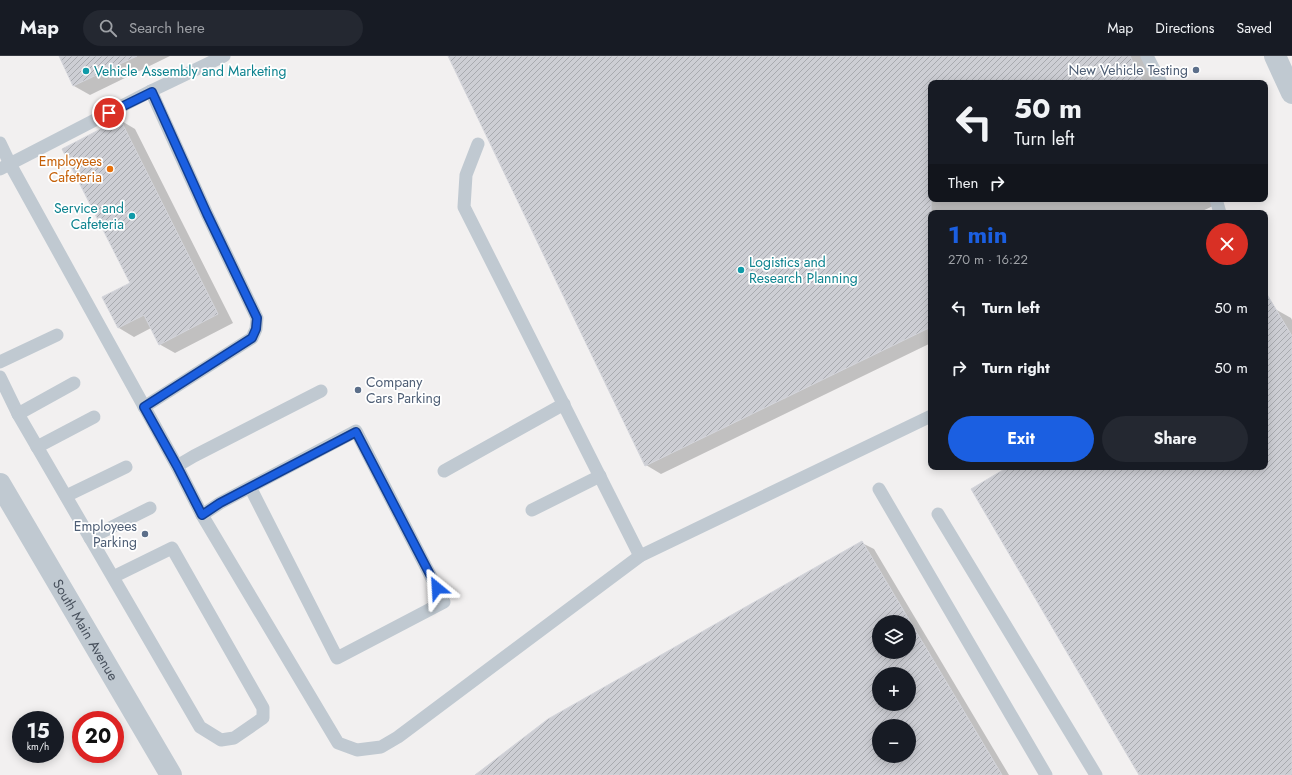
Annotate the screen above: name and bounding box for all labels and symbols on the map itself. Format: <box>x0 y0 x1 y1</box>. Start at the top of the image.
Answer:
place label: New Vehicle Testing <box>1068 60 1188 80</box>
place label: Vehicle Assembly and Marketing <box>94 61 287 81</box>
marker: New Vehicle Testing <box>1191 65 1201 75</box>
marker: Vehicle Assembly and Marketing <box>81 66 91 76</box>
pin <box>92 96 126 130</box>
place label: Employees Cafeteria <box>39 151 102 187</box>
marker: Employees Cafeteria <box>105 164 115 174</box>
place label: Service and Cafeteria <box>54 198 124 234</box>
marker: Service and Cafeteria <box>127 211 137 221</box>
place label: Logistics and Research Planning <box>749 252 858 288</box>
marker: Logistics and Research Planning <box>736 265 746 275</box>
place label: Company Cars Parking <box>366 372 441 408</box>
marker: Company Cars Parking <box>353 385 363 395</box>
place label: Employees Parking <box>74 516 137 552</box>
marker: Employees Parking <box>140 529 150 539</box>
position arrow <box>416 567 458 609</box>
street label: South Main Avenue <box>48 575 123 684</box>
speed limit sign: 20 <box>72 711 124 763</box>

